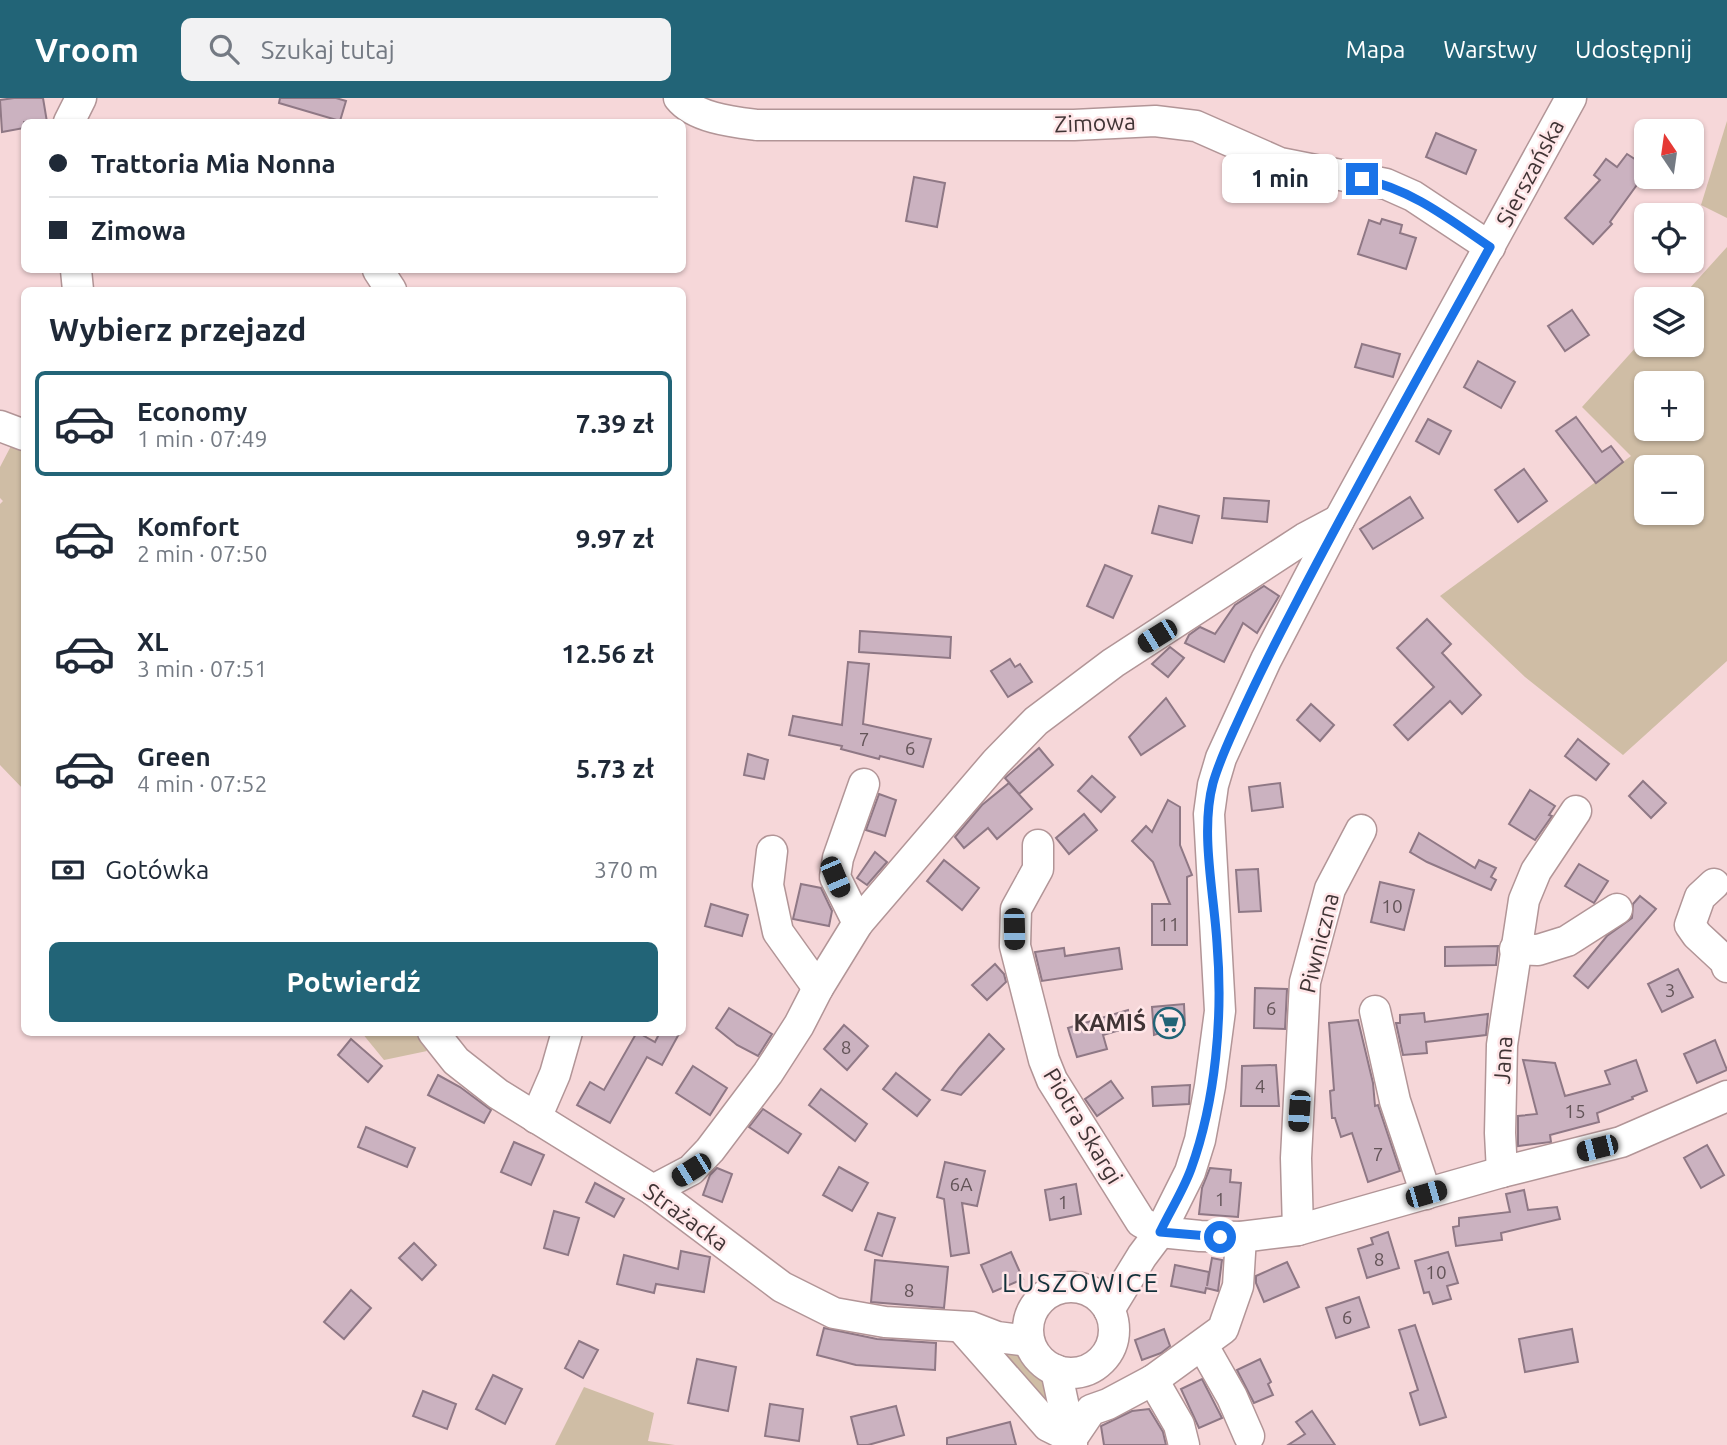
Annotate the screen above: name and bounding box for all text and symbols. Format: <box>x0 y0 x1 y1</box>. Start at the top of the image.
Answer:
search box <box>181 18 671 81</box>
icon: search <box>205 30 243 68</box>
text: Vroom <box>35 31 139 68</box>
text: Szukaj tutaj <box>261 35 395 64</box>
text: Mapa <box>1346 36 1405 63</box>
text: Warstwy <box>1443 36 1537 63</box>
text: Udostępnij <box>1575 36 1692 63</box>
street label: Zimowa <box>1054 109 1136 136</box>
street label: Sierszańska <box>1491 115 1568 231</box>
north arrow <box>1634 119 1704 189</box>
map controls <box>1634 119 1704 525</box>
text: Trattoria Mia Nonna <box>91 149 336 178</box>
callout: 1 min <box>1222 154 1338 204</box>
route end <box>1346 163 1378 195</box>
text: 1 min <box>1251 166 1309 191</box>
button: locate <box>1634 203 1704 273</box>
text: Zimowa <box>91 216 186 245</box>
button: layers <box>1634 287 1704 357</box>
text: Wybierz przejazd <box>49 311 307 347</box>
button: + <box>1634 371 1704 441</box>
icon: car <box>53 392 116 455</box>
text: Economy <box>137 397 247 426</box>
text: 7.39 zł <box>576 409 654 438</box>
text: 1 min · 07:49 <box>137 426 268 451</box>
button: − <box>1634 455 1704 525</box>
icon: car <box>53 507 116 570</box>
text: Komfort <box>137 512 240 541</box>
text: 9.97 zł <box>576 524 654 553</box>
text: 2 min · 07:50 <box>137 541 268 566</box>
car <box>1134 616 1181 656</box>
icon: car <box>53 622 116 685</box>
text: XL <box>137 627 168 656</box>
text: 12.56 zł <box>561 639 654 668</box>
text: 3 min · 07:51 <box>137 656 268 681</box>
house number: 7 <box>859 728 869 750</box>
icon: car <box>53 737 116 800</box>
house number: 6 <box>905 737 915 759</box>
text: Green <box>137 742 211 771</box>
text: 5.73 zł <box>576 754 654 783</box>
text: 4 min · 07:52 <box>137 771 268 796</box>
icon: cash <box>49 851 87 889</box>
car <box>818 854 853 900</box>
text: Gotówka <box>105 855 209 884</box>
text: 370 m <box>594 857 658 882</box>
street label: Piwniczna <box>1294 890 1343 995</box>
house number: 10 <box>1381 895 1403 917</box>
car <box>1004 908 1025 950</box>
house number: 11 <box>1158 913 1180 935</box>
button: Potwierdź <box>49 942 658 1022</box>
house number: 3 <box>1665 979 1675 1001</box>
house number: 6 <box>1266 997 1276 1019</box>
supermarket icon: KAMIŚ <box>1152 1006 1186 1040</box>
place label: KAMIŚ <box>1073 1008 1146 1035</box>
street label: Jana <box>1489 1035 1516 1085</box>
house number: 8 <box>841 1036 851 1058</box>
street label: Piotra Skargi <box>1039 1063 1128 1188</box>
house number: 4 <box>1255 1075 1265 1097</box>
car <box>1288 1089 1311 1133</box>
house number: 15 <box>1564 1100 1586 1122</box>
car <box>1575 1133 1620 1163</box>
house number: 7 <box>1373 1143 1383 1165</box>
car <box>668 1150 715 1190</box>
house number: 6A <box>949 1173 973 1195</box>
street label: Strażacka <box>639 1178 733 1256</box>
car <box>1403 1178 1450 1210</box>
house number: 1 <box>1215 1188 1225 1210</box>
house number: 1 <box>1058 1191 1068 1213</box>
route start <box>1204 1221 1236 1253</box>
house number: 8 <box>1374 1248 1384 1270</box>
house number: 10 <box>1425 1261 1447 1283</box>
district label: LUSZOWICE <box>1002 1268 1160 1297</box>
house number: 8 <box>904 1279 914 1301</box>
house number: 6 <box>1342 1306 1352 1328</box>

